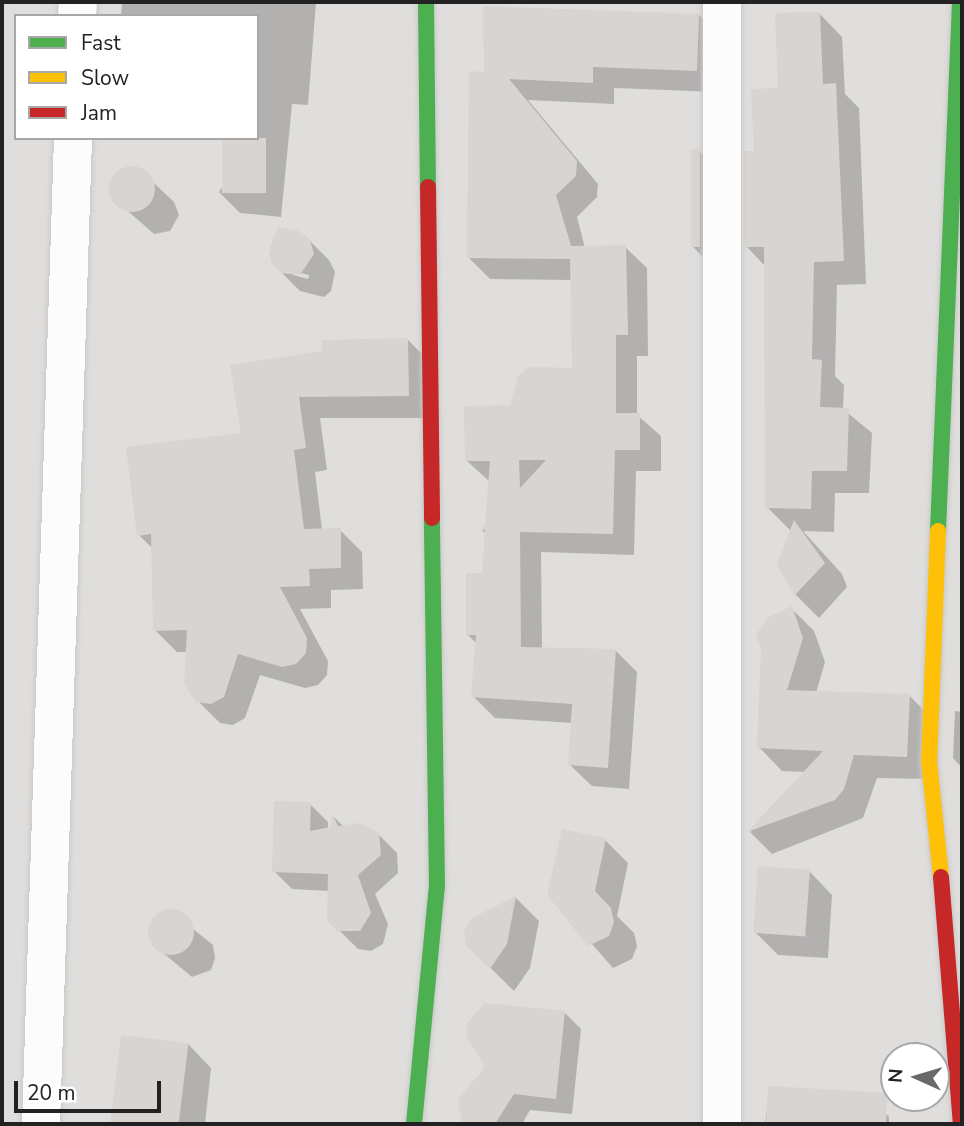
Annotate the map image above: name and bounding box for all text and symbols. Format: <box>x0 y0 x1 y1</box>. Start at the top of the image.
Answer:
legend <box>14 14 259 140</box>
text: Fast <box>81 29 121 57</box>
text: Slow <box>81 64 129 92</box>
text: Jam <box>81 99 117 127</box>
north arrow <box>880 1042 950 1112</box>
scale bar <box>18 1066 164 1110</box>
text: N <box>883 1068 910 1084</box>
text: 20 m <box>27 1079 76 1107</box>

